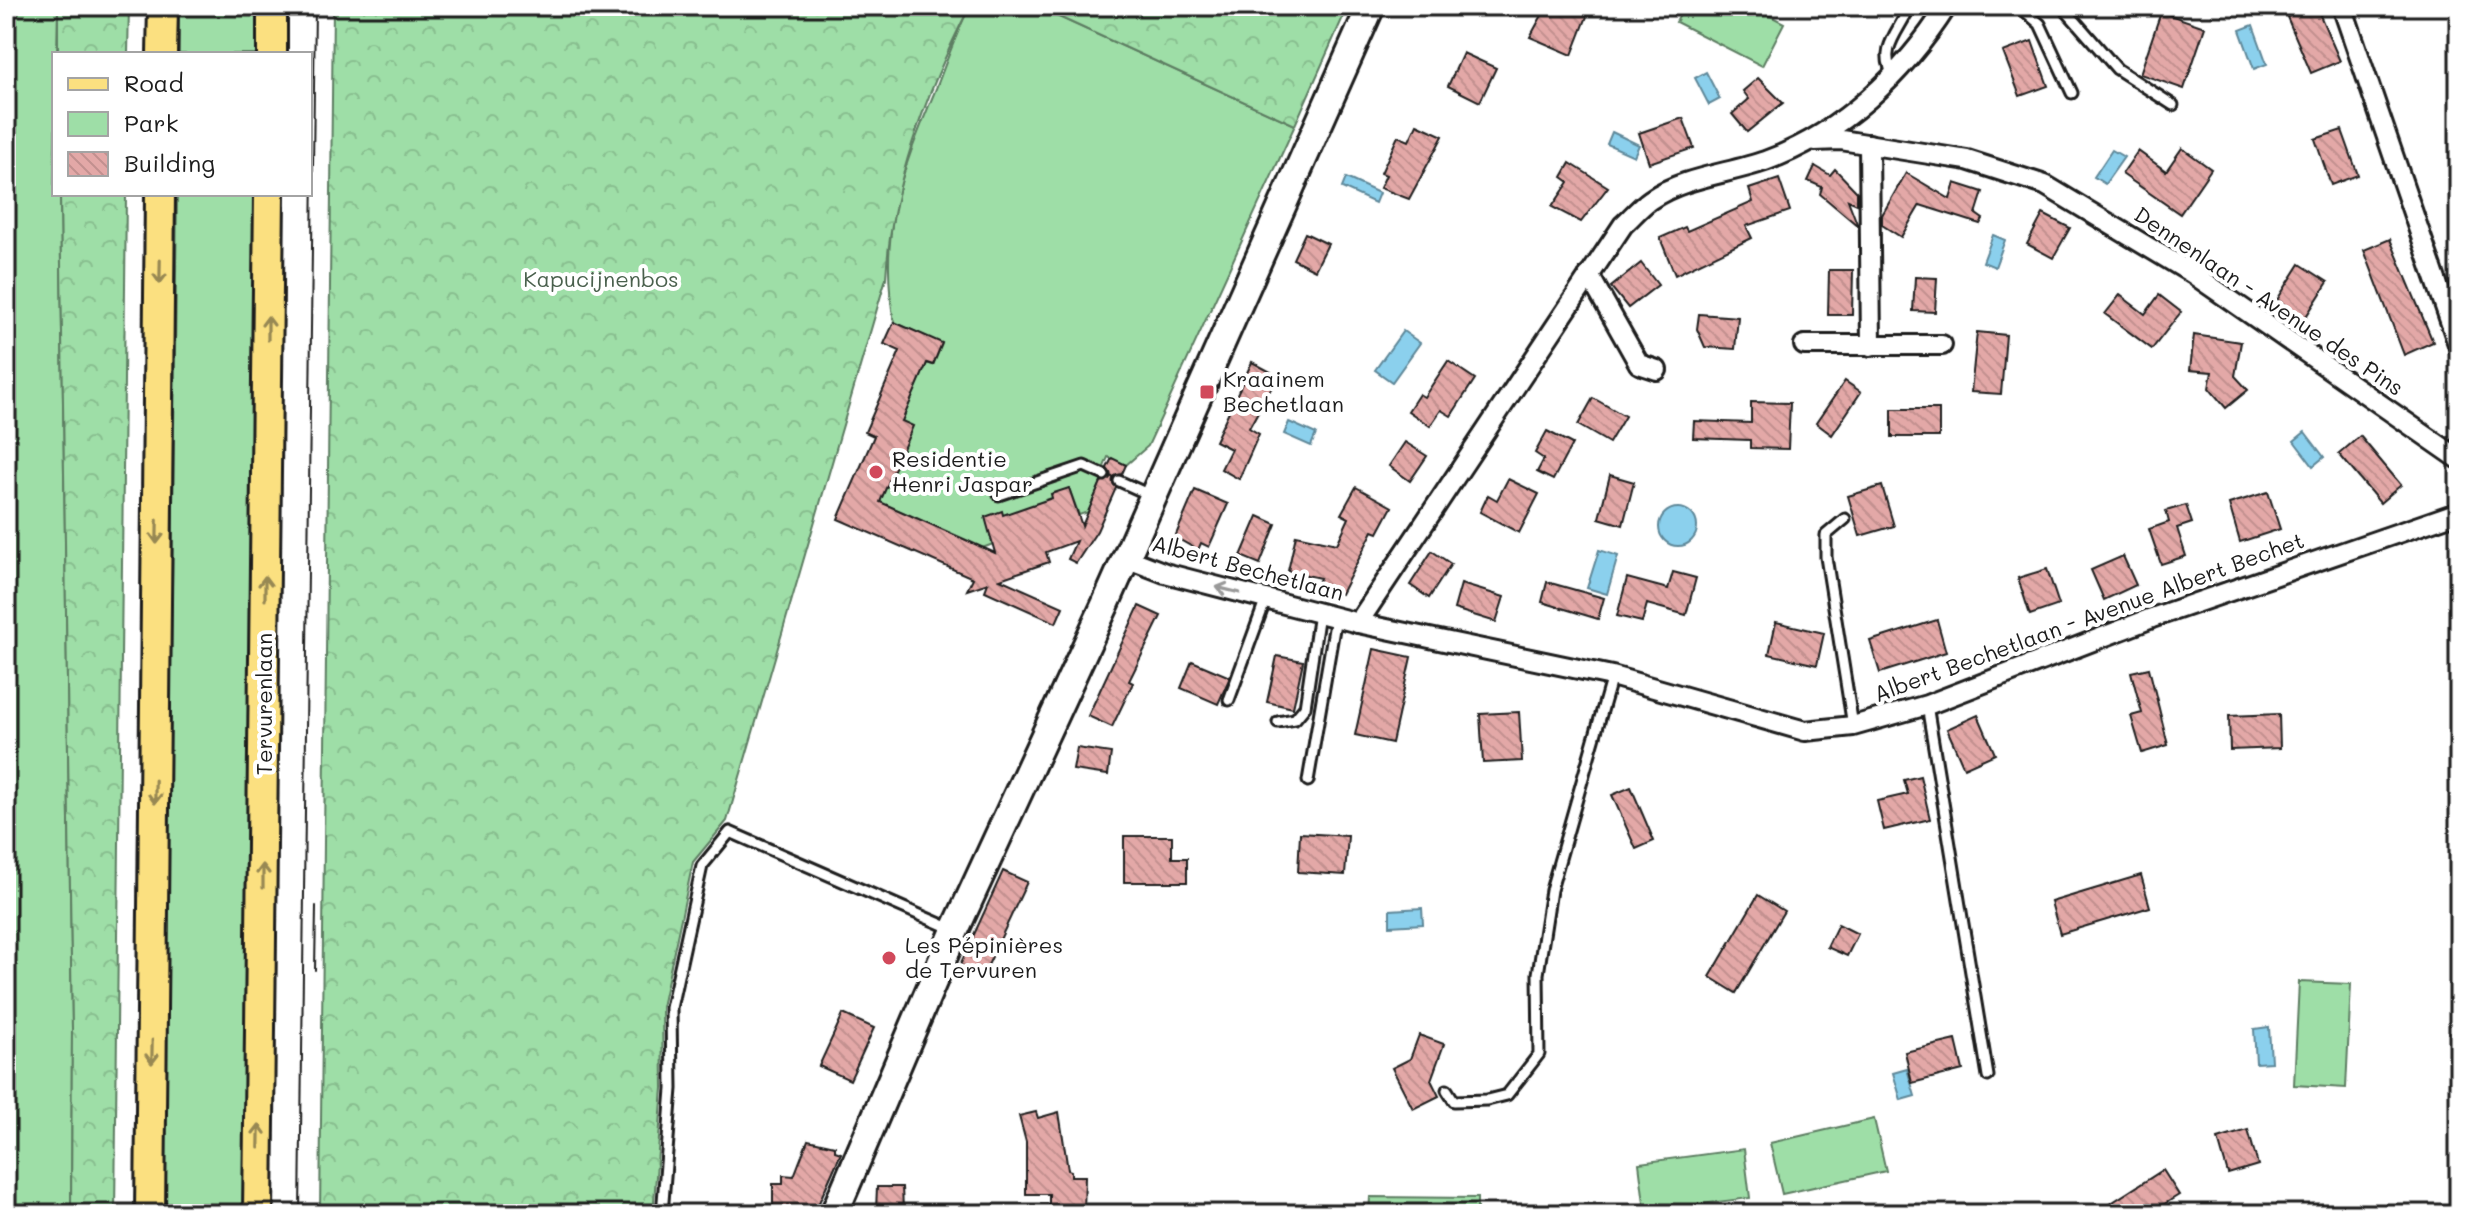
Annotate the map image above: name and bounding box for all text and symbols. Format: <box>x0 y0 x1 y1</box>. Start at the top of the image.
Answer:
legend <box>52 52 312 196</box>
text: Road <box>124 67 184 98</box>
text: Park <box>124 107 178 138</box>
text: Building <box>124 147 215 178</box>
street label: Dennenlaan - Avenue des Pins <box>2129 199 2410 402</box>
one-way arrow <box>152 258 167 285</box>
park label: Kapucijnenbos <box>523 264 679 293</box>
one-way arrow <box>260 315 275 342</box>
place label: Kraainem Bechetlaan <box>1223 364 1344 418</box>
marker: Kraainem Bechetlaan <box>1198 383 1216 401</box>
place label: Residentie Henri Jaspar <box>892 444 1033 498</box>
marker: Residentie Henri Jaspar <box>867 463 885 481</box>
one-way arrow <box>149 518 165 545</box>
street label: Albert Bechetlaan - Avenue Albert Bechet <box>1870 525 2308 708</box>
street label: Albert Bechetlaan <box>1149 528 1347 607</box>
one-way arrow <box>257 575 273 602</box>
one-way arrow <box>1216 581 1242 596</box>
street label: Tervurenlaan <box>249 633 278 775</box>
one-way arrow <box>147 778 163 805</box>
one-way arrow <box>255 863 271 890</box>
place label: Les Pépinières de Tervuren <box>905 930 1063 984</box>
marker: Les Pépinières de Tervuren <box>880 949 898 967</box>
one-way arrow <box>144 1038 160 1065</box>
one-way arrow <box>251 1123 266 1150</box>

